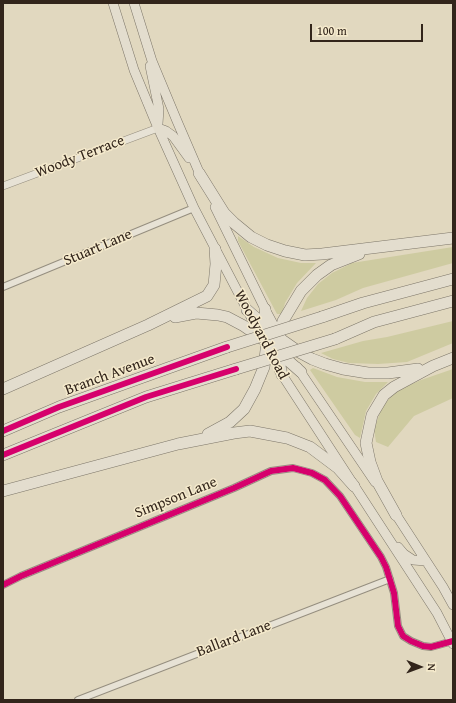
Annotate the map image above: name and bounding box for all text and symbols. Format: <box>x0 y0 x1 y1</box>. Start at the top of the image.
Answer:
scale bar <box>312 16 425 42</box>
text: 100 m <box>317 22 347 39</box>
street label: Woody Terrace <box>33 132 127 182</box>
street label: Stuart Lane <box>61 226 135 270</box>
street label: Woodyard Road <box>230 287 292 383</box>
street label: Branch Avenue <box>63 350 157 400</box>
street label: Simpson Lane <box>132 473 220 523</box>
street label: Ballard Lane <box>194 617 274 661</box>
north arrow <box>400 647 440 687</box>
text: N <box>424 663 440 671</box>

